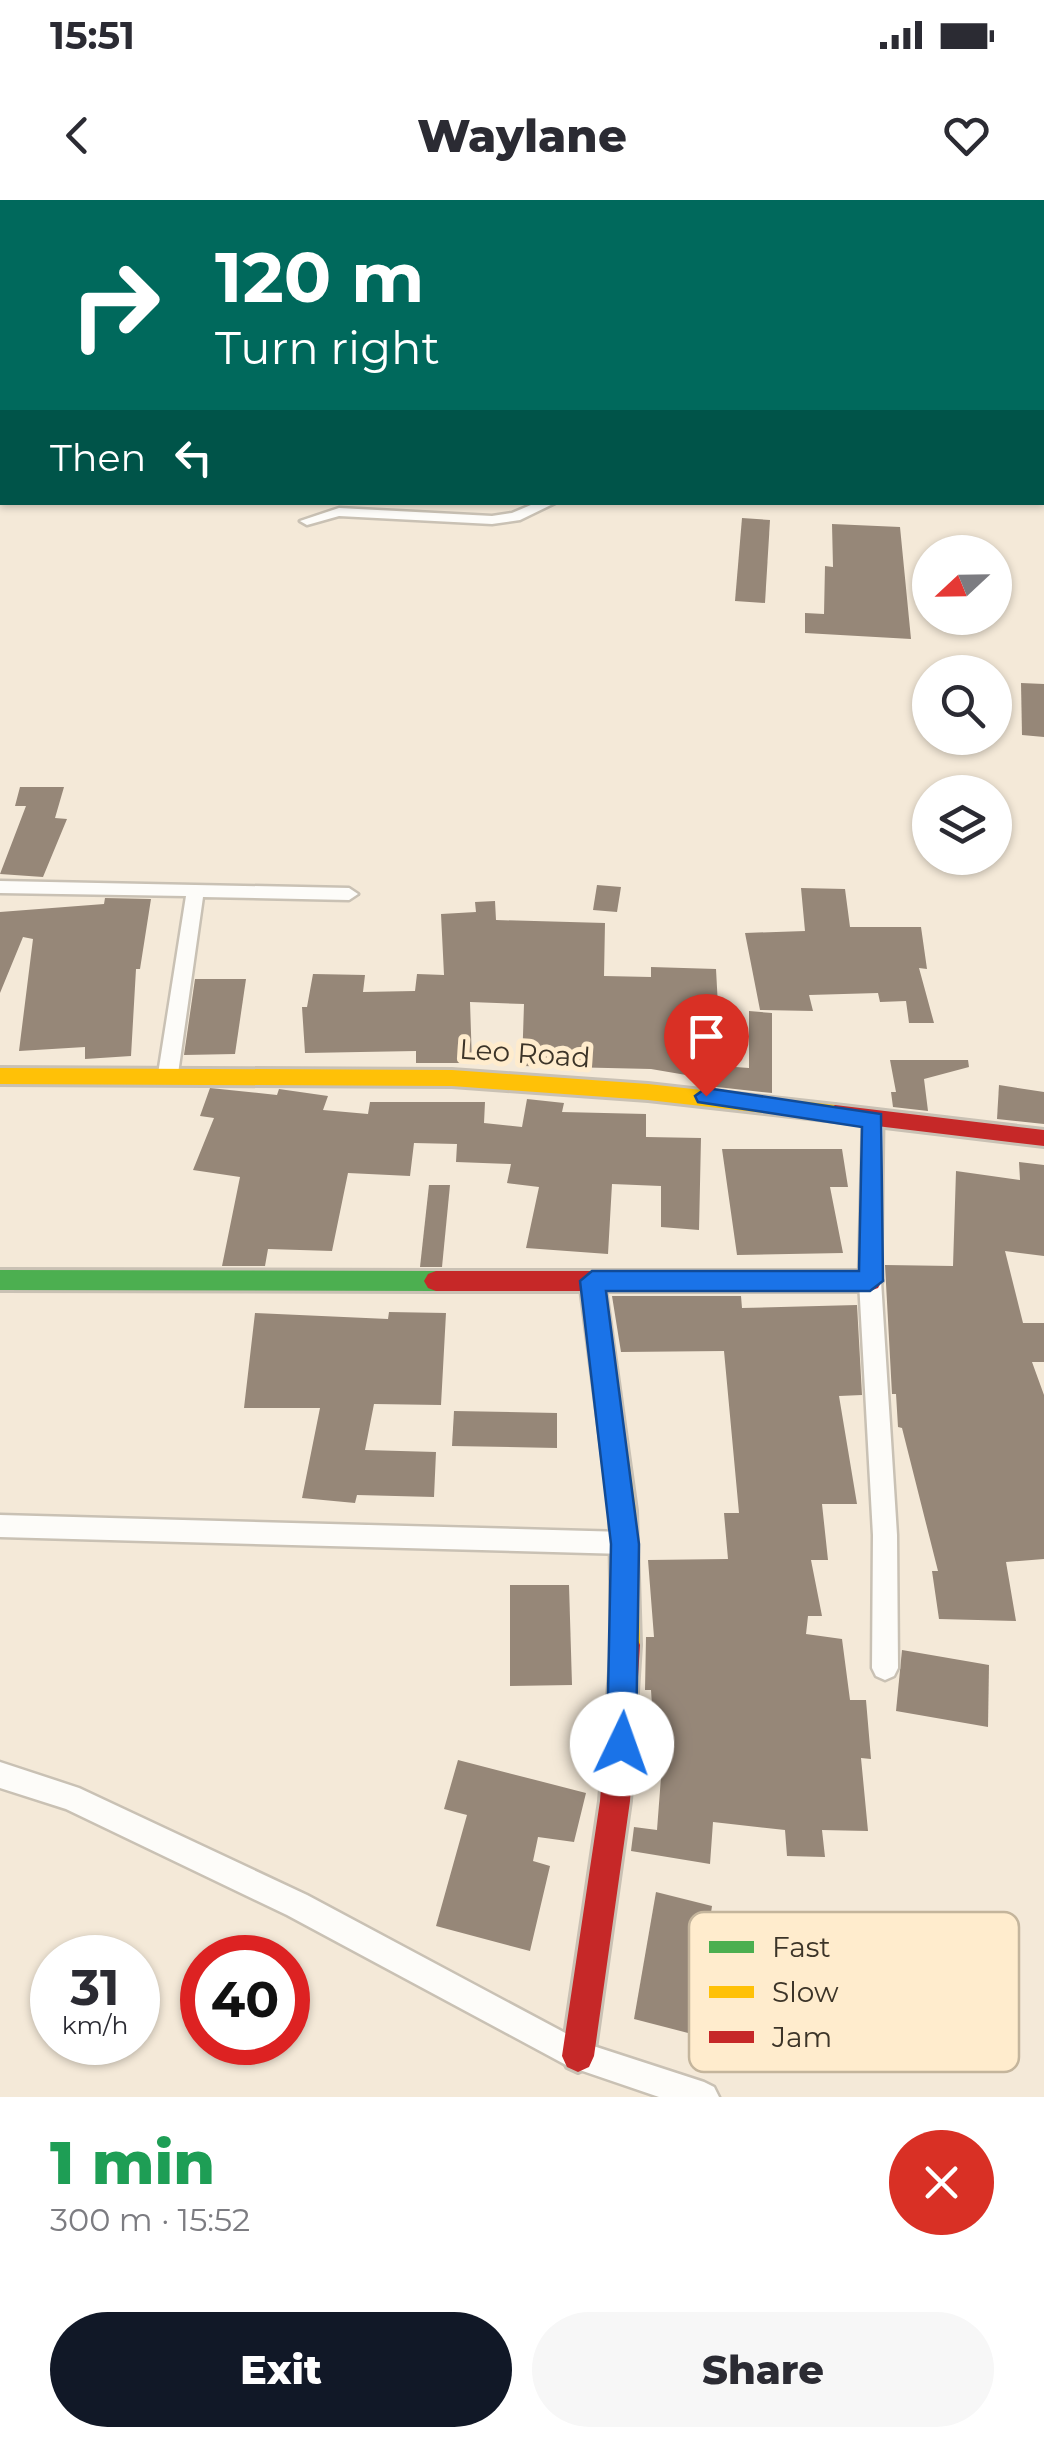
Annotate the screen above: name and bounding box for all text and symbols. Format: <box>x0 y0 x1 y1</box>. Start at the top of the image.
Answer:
text: 15:51 <box>50 12 135 59</box>
icon: back <box>50 108 105 163</box>
text: Waylane <box>417 108 627 163</box>
icon: heart <box>939 108 994 163</box>
text: 120 m <box>215 234 425 320</box>
icon: right <box>50 240 180 370</box>
text: Turn right <box>215 320 440 375</box>
icon: left <box>166 430 221 485</box>
text: Then <box>50 434 146 481</box>
north arrow <box>912 535 1012 635</box>
map controls <box>912 535 1012 875</box>
button: search <box>912 655 1012 755</box>
button: layers <box>912 775 1012 875</box>
pin <box>664 994 749 1097</box>
icon: arrive <box>679 1009 734 1064</box>
street label: Leo Road <box>458 1031 592 1075</box>
position arrow <box>570 1692 674 1796</box>
legend <box>689 1912 1019 2072</box>
text: Fast <box>772 1930 831 1964</box>
speed limit sign: 40 <box>180 1935 310 2065</box>
text: 31 <box>70 1957 120 2018</box>
text: Slow <box>772 1975 839 2009</box>
text: km/h <box>62 2010 128 2040</box>
text: Jam <box>771 2020 832 2054</box>
text: 1 min <box>50 2126 215 2199</box>
button: close <box>889 2130 994 2235</box>
text: 300 m · 15:52 <box>50 2200 250 2239</box>
button: Exit <box>50 2312 512 2427</box>
button: Share <box>532 2312 994 2427</box>

